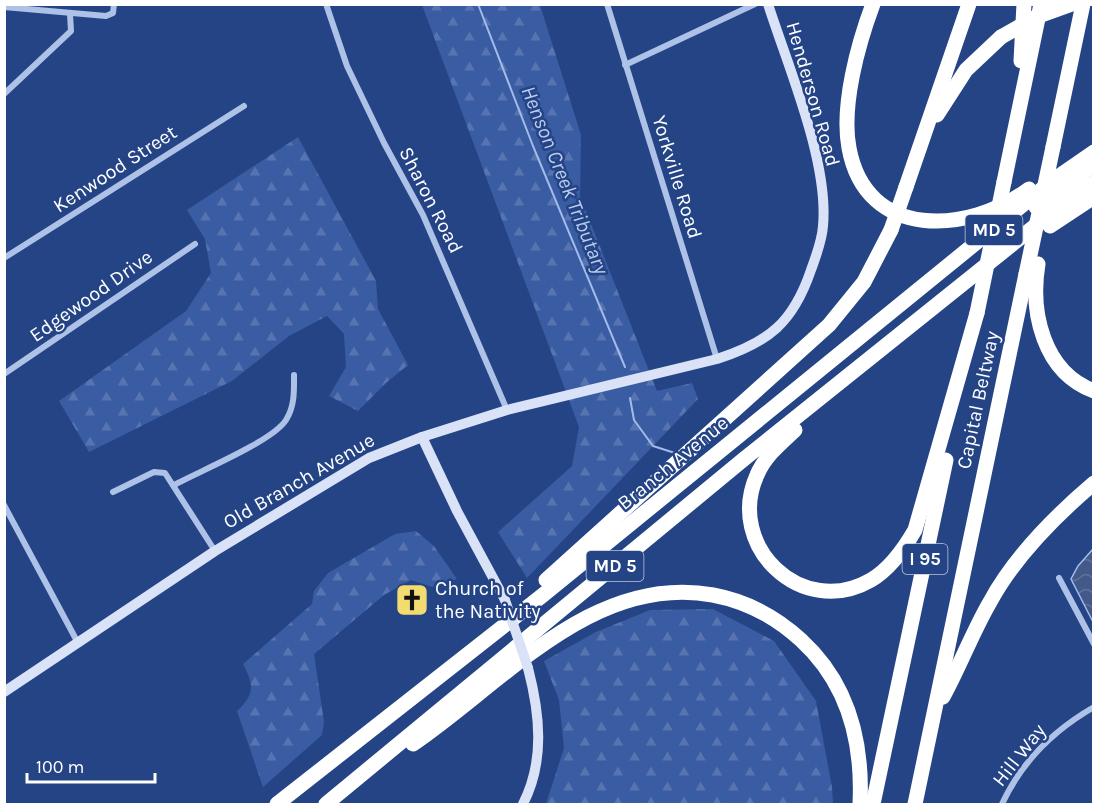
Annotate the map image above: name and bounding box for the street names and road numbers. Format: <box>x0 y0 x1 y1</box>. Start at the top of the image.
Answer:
street label: Henderson Road <box>781 19 845 169</box>
street label: Yorkville Road <box>647 113 707 241</box>
street label: Kenwood Street <box>49 120 181 217</box>
street label: Sharon Road <box>394 143 468 257</box>
road number: MD 5 <box>966 215 1022 245</box>
street label: Edgewood Drive <box>25 245 157 347</box>
street label: Capital Beltway <box>952 329 1004 471</box>
street label: Branch Avenue <box>613 411 733 515</box>
street label: Old Branch Avenue <box>219 428 379 534</box>
road number: I 95 <box>902 544 948 574</box>
road number: MD 5 <box>586 551 644 581</box>
street label: Hill Way <box>988 719 1050 791</box>

